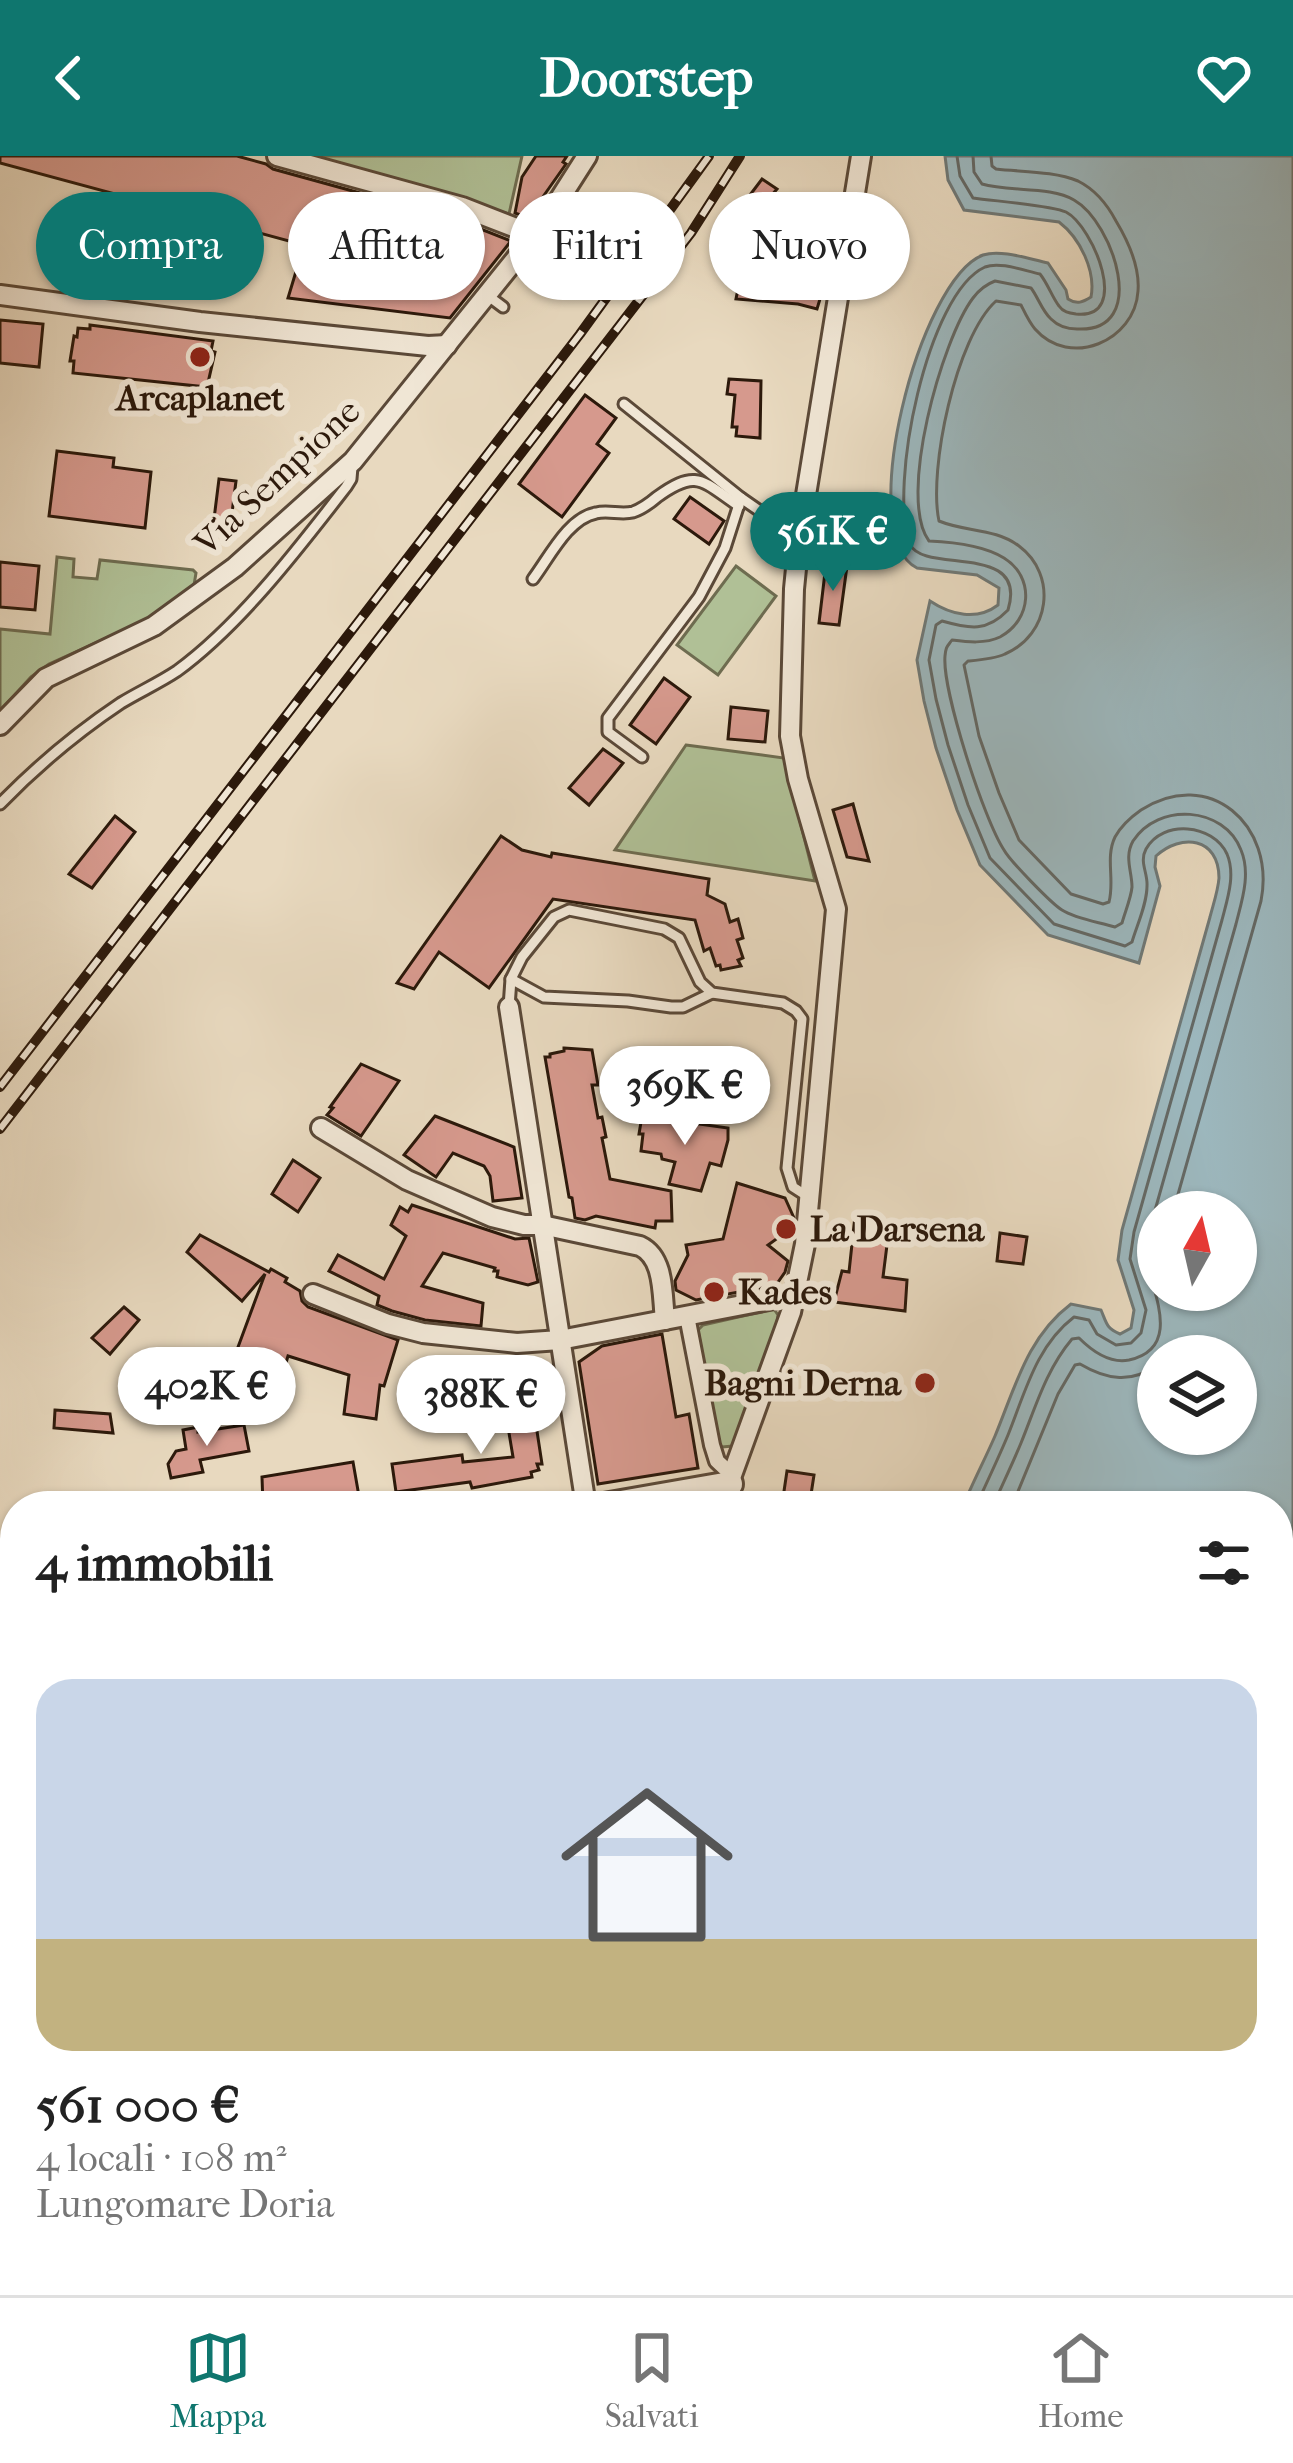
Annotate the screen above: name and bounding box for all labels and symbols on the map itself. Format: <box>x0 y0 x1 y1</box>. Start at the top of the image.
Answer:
marker: Arcaplanet <box>187 344 213 370</box>
place label: Arcaplanet <box>114 377 285 419</box>
street label: Via Sempione <box>185 390 368 565</box>
pin: 561K € <box>735 492 931 594</box>
pin: 369K € <box>587 1046 783 1148</box>
north arrow <box>1137 1191 1257 1311</box>
place label: La Darsena <box>810 1208 986 1250</box>
marker: La Darsena <box>773 1216 799 1242</box>
place label: Kades <box>738 1271 832 1313</box>
marker: Kades <box>701 1279 727 1305</box>
pin: 402K € <box>109 1347 305 1449</box>
pin: 388K € <box>383 1355 579 1457</box>
place label: Bagni Derna <box>704 1362 902 1404</box>
marker: Bagni Derna <box>912 1370 938 1396</box>

